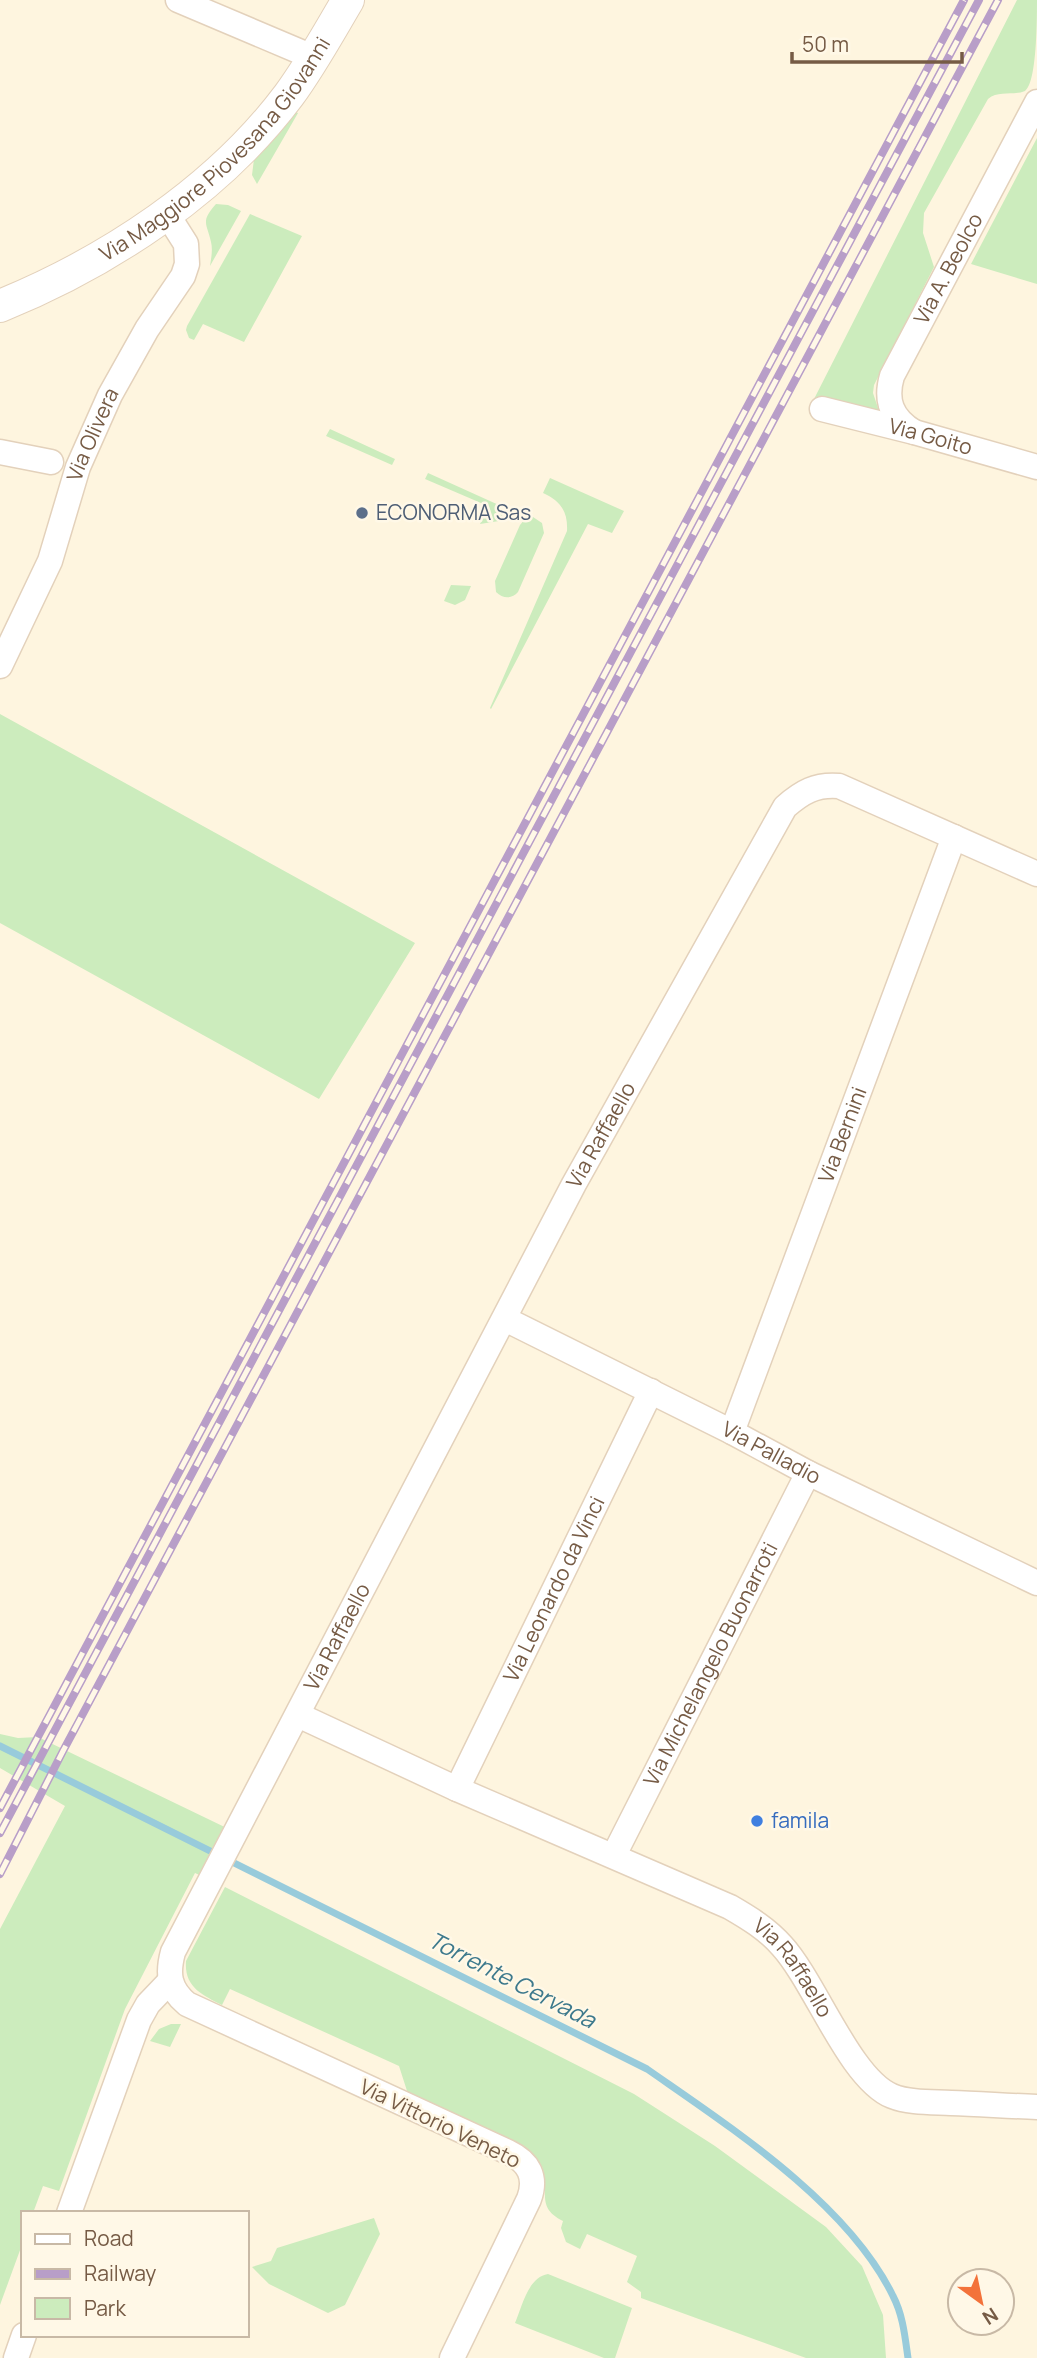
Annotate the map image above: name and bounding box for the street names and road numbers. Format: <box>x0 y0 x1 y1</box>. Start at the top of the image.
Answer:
street label: Via Maggiore Piovesana Giovanni <box>94 32 336 267</box>
street label: Via A. Beolco <box>907 208 989 329</box>
street label: Via Olivera <box>60 382 125 484</box>
street label: Via Goito <box>886 411 976 461</box>
street label: Via Raffaello <box>559 1077 641 1193</box>
street label: Via Bernini <box>811 1083 873 1187</box>
street label: Via Palladio <box>718 1414 825 1490</box>
street label: Via Leonardo da Vinci <box>496 1492 610 1686</box>
street label: Via Michelangelo Buonarroti <box>636 1537 784 1790</box>
street label: Via Raffaello <box>297 1578 376 1695</box>
street label: Via Raffaello <box>748 1911 839 2022</box>
street label: Via Vittorio Veneto <box>355 2072 526 2174</box>

